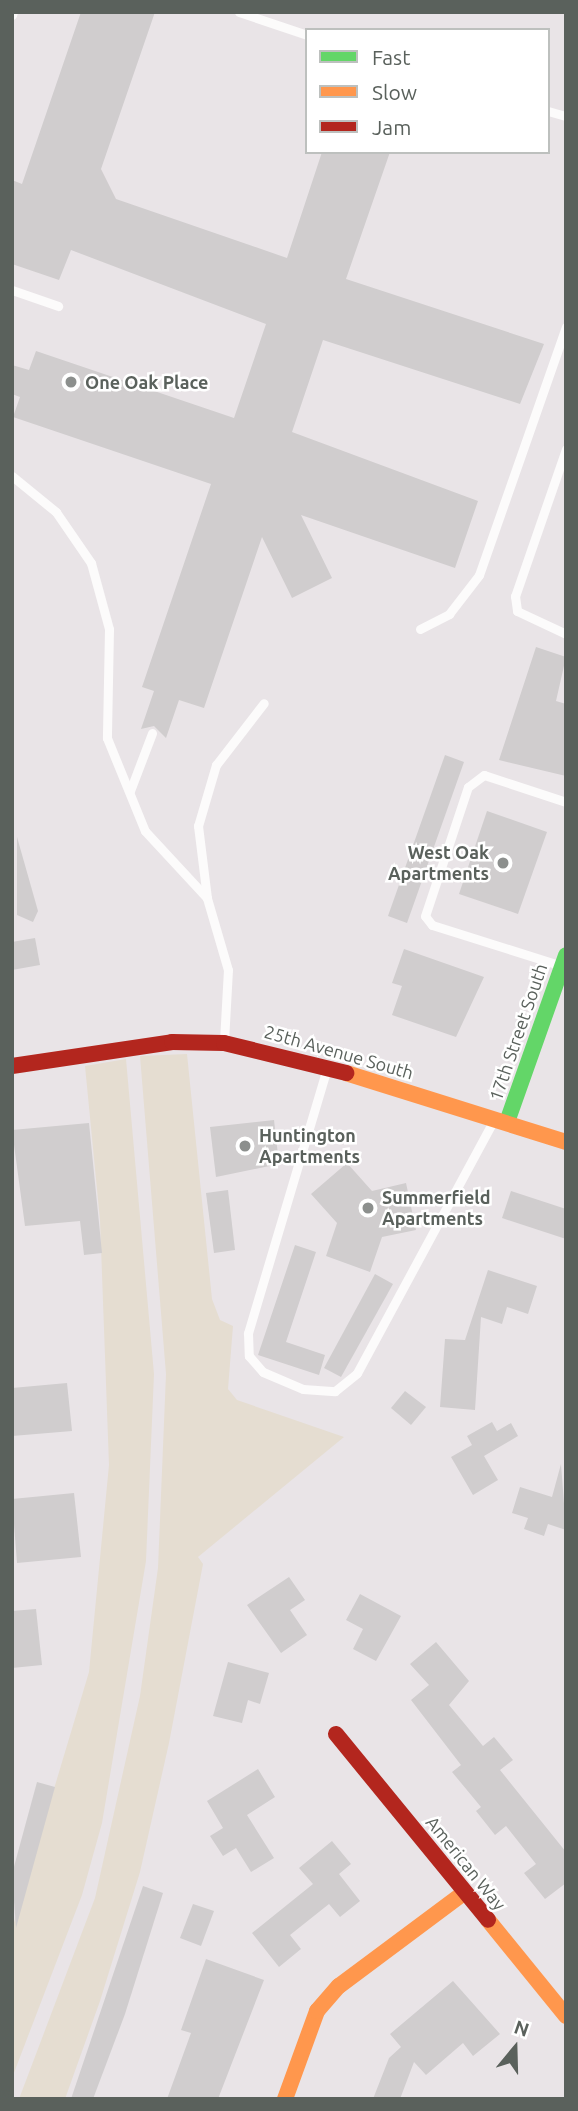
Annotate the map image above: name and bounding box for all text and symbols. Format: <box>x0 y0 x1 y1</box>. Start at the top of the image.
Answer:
legend <box>305 28 550 154</box>
text: Fast <box>372 45 410 69</box>
text: Slow <box>372 80 417 104</box>
text: Jam <box>372 115 411 139</box>
place label: One Oak Place <box>85 371 208 393</box>
marker: One Oak Place <box>63 374 79 390</box>
place label: West Oak Apartments <box>388 842 489 884</box>
marker: West Oak Apartments <box>495 855 511 871</box>
street label: 17th Street South <box>484 961 552 1103</box>
street label: 25th Avenue South <box>262 1020 416 1084</box>
place label: Huntington Apartments <box>259 1125 360 1168</box>
marker: Huntington Apartments <box>237 1138 253 1154</box>
place label: Summerfield Apartments <box>382 1187 491 1230</box>
marker: Summerfield Apartments <box>360 1200 376 1216</box>
street label: American Way <box>422 1812 510 1914</box>
north arrow <box>480 2013 550 2083</box>
text: N <box>512 2015 532 2041</box>

